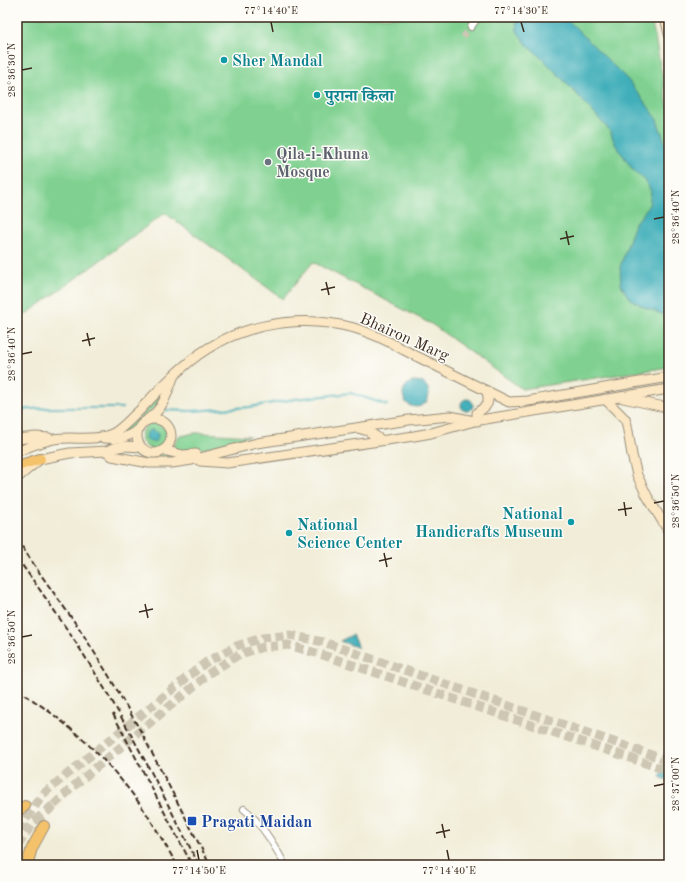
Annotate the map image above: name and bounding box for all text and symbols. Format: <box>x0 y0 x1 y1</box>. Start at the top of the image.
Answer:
text: 77°14'40"E <box>244 6 298 16</box>
text: 77°14'30"E <box>494 6 548 16</box>
text: 28°36'30"N <box>7 42 17 97</box>
place label: Sher Mandal <box>232 54 323 70</box>
marker: Sher Mandal <box>219 55 229 65</box>
place label: पुराना किला <box>324 87 395 106</box>
marker: पुराना किला <box>312 90 322 100</box>
place label: Qila-i-Khuna Mosque <box>276 147 369 181</box>
marker: Qila-i-Khuna Mosque <box>263 157 273 167</box>
text: 28°36'40"N <box>671 189 681 244</box>
street label: Bhairon Marg <box>357 311 452 365</box>
text: 28°36'40"N <box>7 326 17 381</box>
text: 28°36'50"N <box>671 473 681 528</box>
place label: National Handicrafts Museum <box>415 507 563 541</box>
marker: National Handicrafts Museum <box>566 517 576 527</box>
place label: National Science Center <box>297 518 402 552</box>
marker: National Science Center <box>284 528 294 538</box>
text: 28°36'50"N <box>7 609 17 664</box>
text: 28°37'00"N <box>671 756 681 811</box>
marker: Pragati Maidan <box>186 815 198 827</box>
place label: Pragati Maidan <box>201 815 312 831</box>
text: 77°14'50"E <box>172 866 226 876</box>
text: 77°14'40"E <box>422 866 476 876</box>

